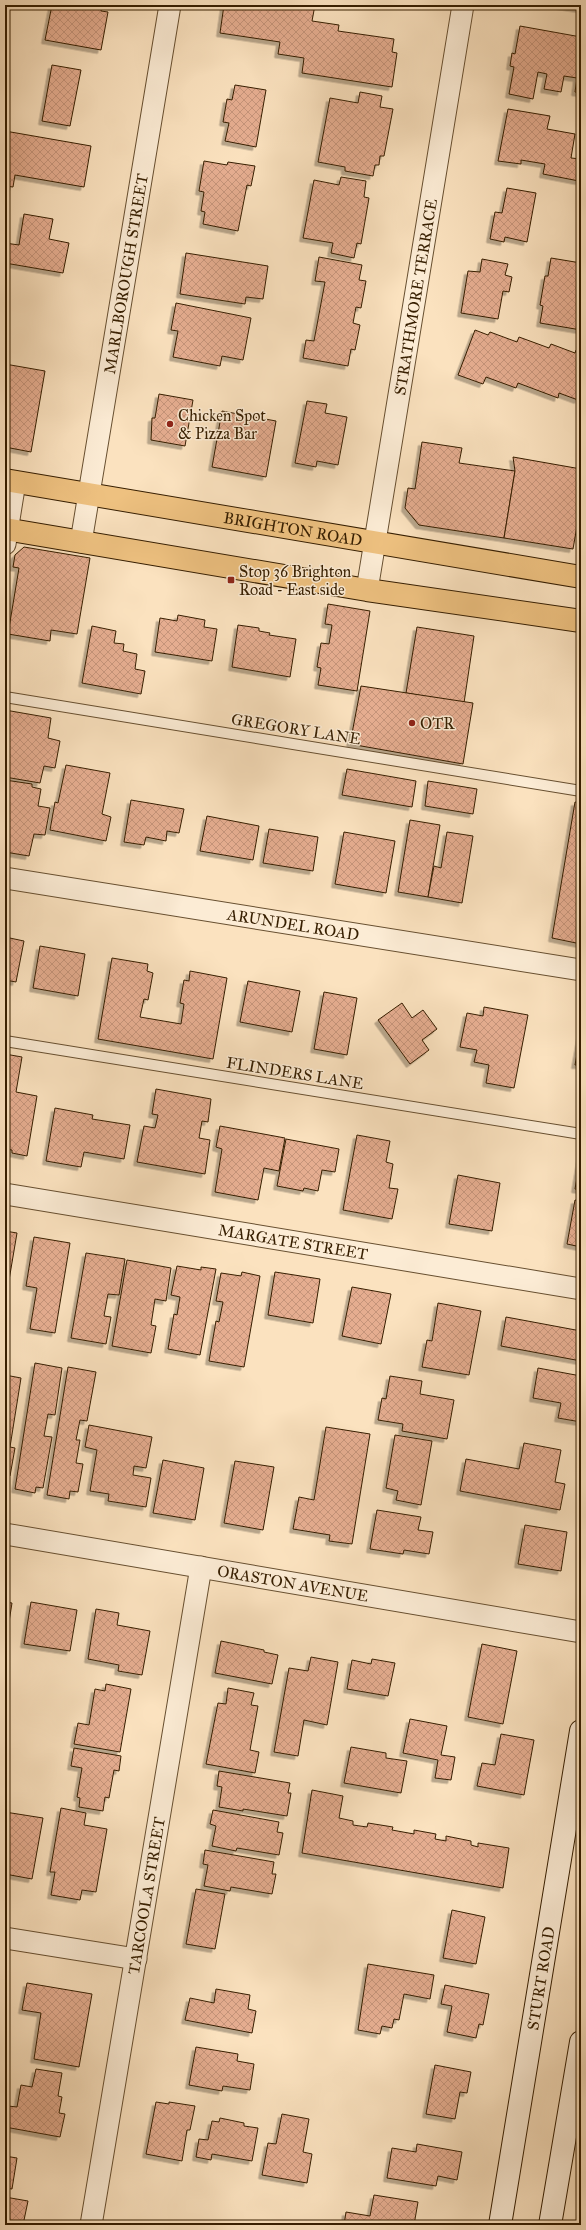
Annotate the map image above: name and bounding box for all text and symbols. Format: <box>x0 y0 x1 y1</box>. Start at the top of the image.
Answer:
street label: MARLBOROUGH STREET <box>100 172 151 375</box>
street label: STRATHMORE TERRACE <box>390 197 441 397</box>
place label: Chicken Spot & Pizza Bar <box>178 406 266 443</box>
marker: Chicken Spot & Pizza Bar <box>165 419 175 429</box>
street label: BRIGHTON ROAD <box>222 507 364 550</box>
place label: Stop 36 Brighton Road - East side <box>239 562 352 599</box>
marker: Stop 36 Brighton Road - East side <box>226 575 236 585</box>
street label: GREGORY LANE <box>230 709 362 749</box>
place label: OTR <box>420 714 455 733</box>
marker: OTR <box>407 718 417 728</box>
street label: ARUNDEL ROAD <box>225 904 361 944</box>
street label: FLINDERS LANE <box>225 1053 365 1093</box>
street label: MARGATE STREET <box>217 1220 369 1263</box>
street label: ORASTON AVENUE <box>216 1561 370 1605</box>
street label: TARCOOLA STREET <box>124 1815 169 1976</box>
street label: STURT ROAD <box>523 1925 558 2031</box>

